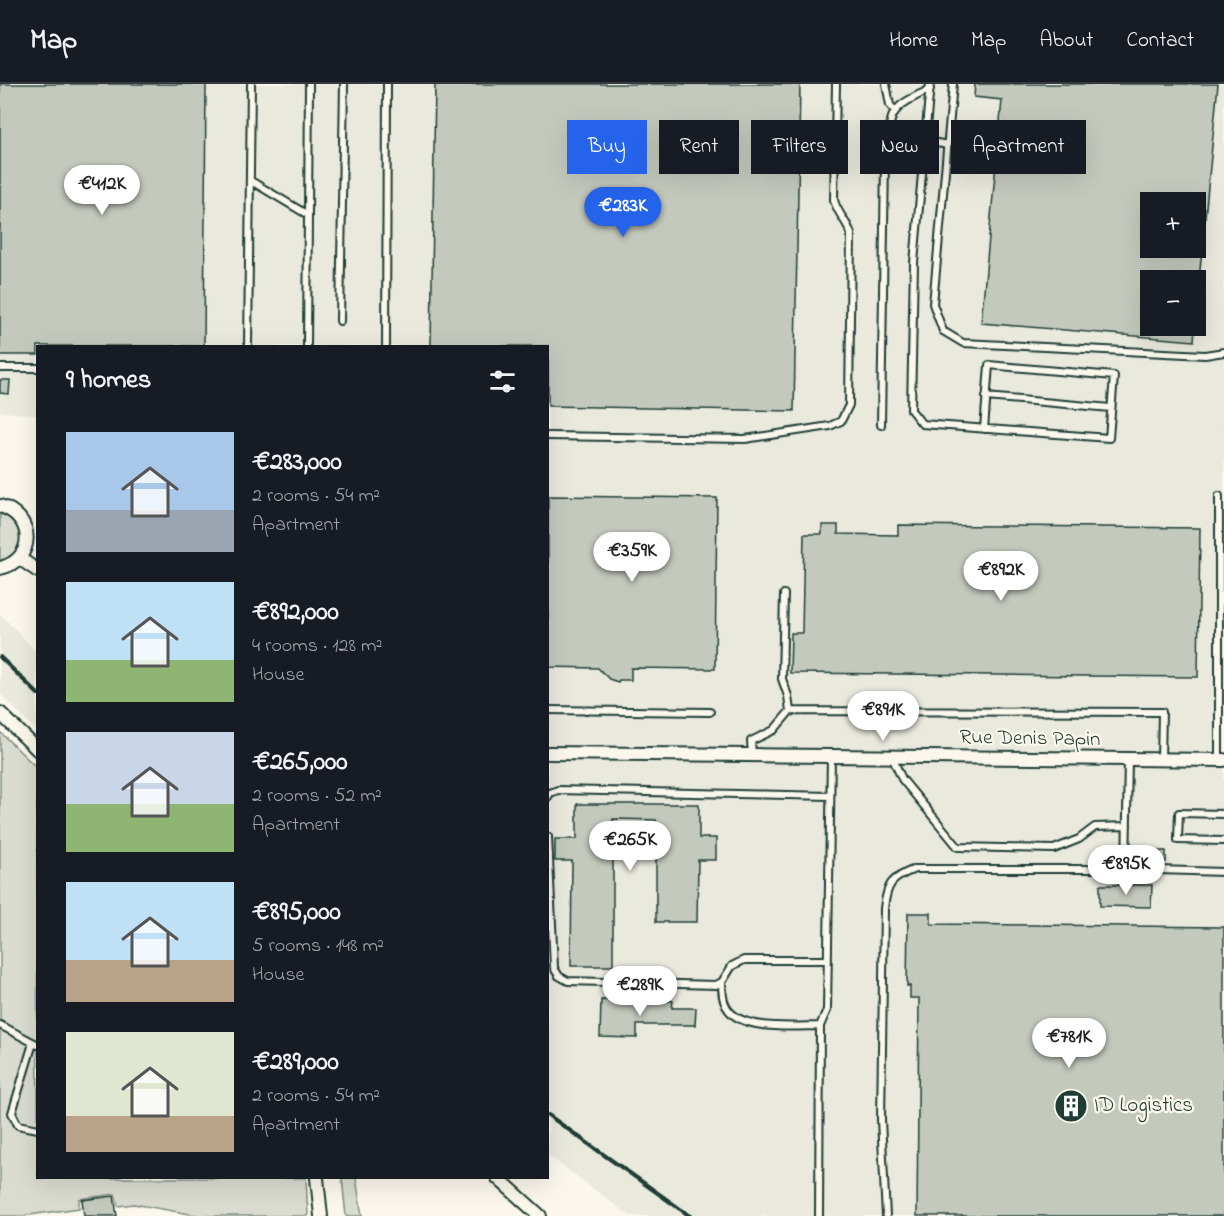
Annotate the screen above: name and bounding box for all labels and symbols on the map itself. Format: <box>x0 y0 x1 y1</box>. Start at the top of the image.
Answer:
pin: €412K <box>60 165 144 216</box>
pin: €283K <box>581 187 665 238</box>
pin: €359K <box>590 532 674 583</box>
pin: €892K <box>959 551 1043 602</box>
pin: €891K <box>841 691 925 742</box>
street label: Rue Denis Papin <box>959 723 1101 755</box>
pin: €265K <box>588 821 672 872</box>
pin: €895K <box>1084 845 1168 896</box>
pin: €289K <box>598 966 682 1017</box>
pin: €781K <box>1027 1018 1111 1069</box>
building icon: ID Logistics <box>1053 1088 1089 1124</box>
place label: ID Logistics <box>1094 1091 1193 1123</box>

